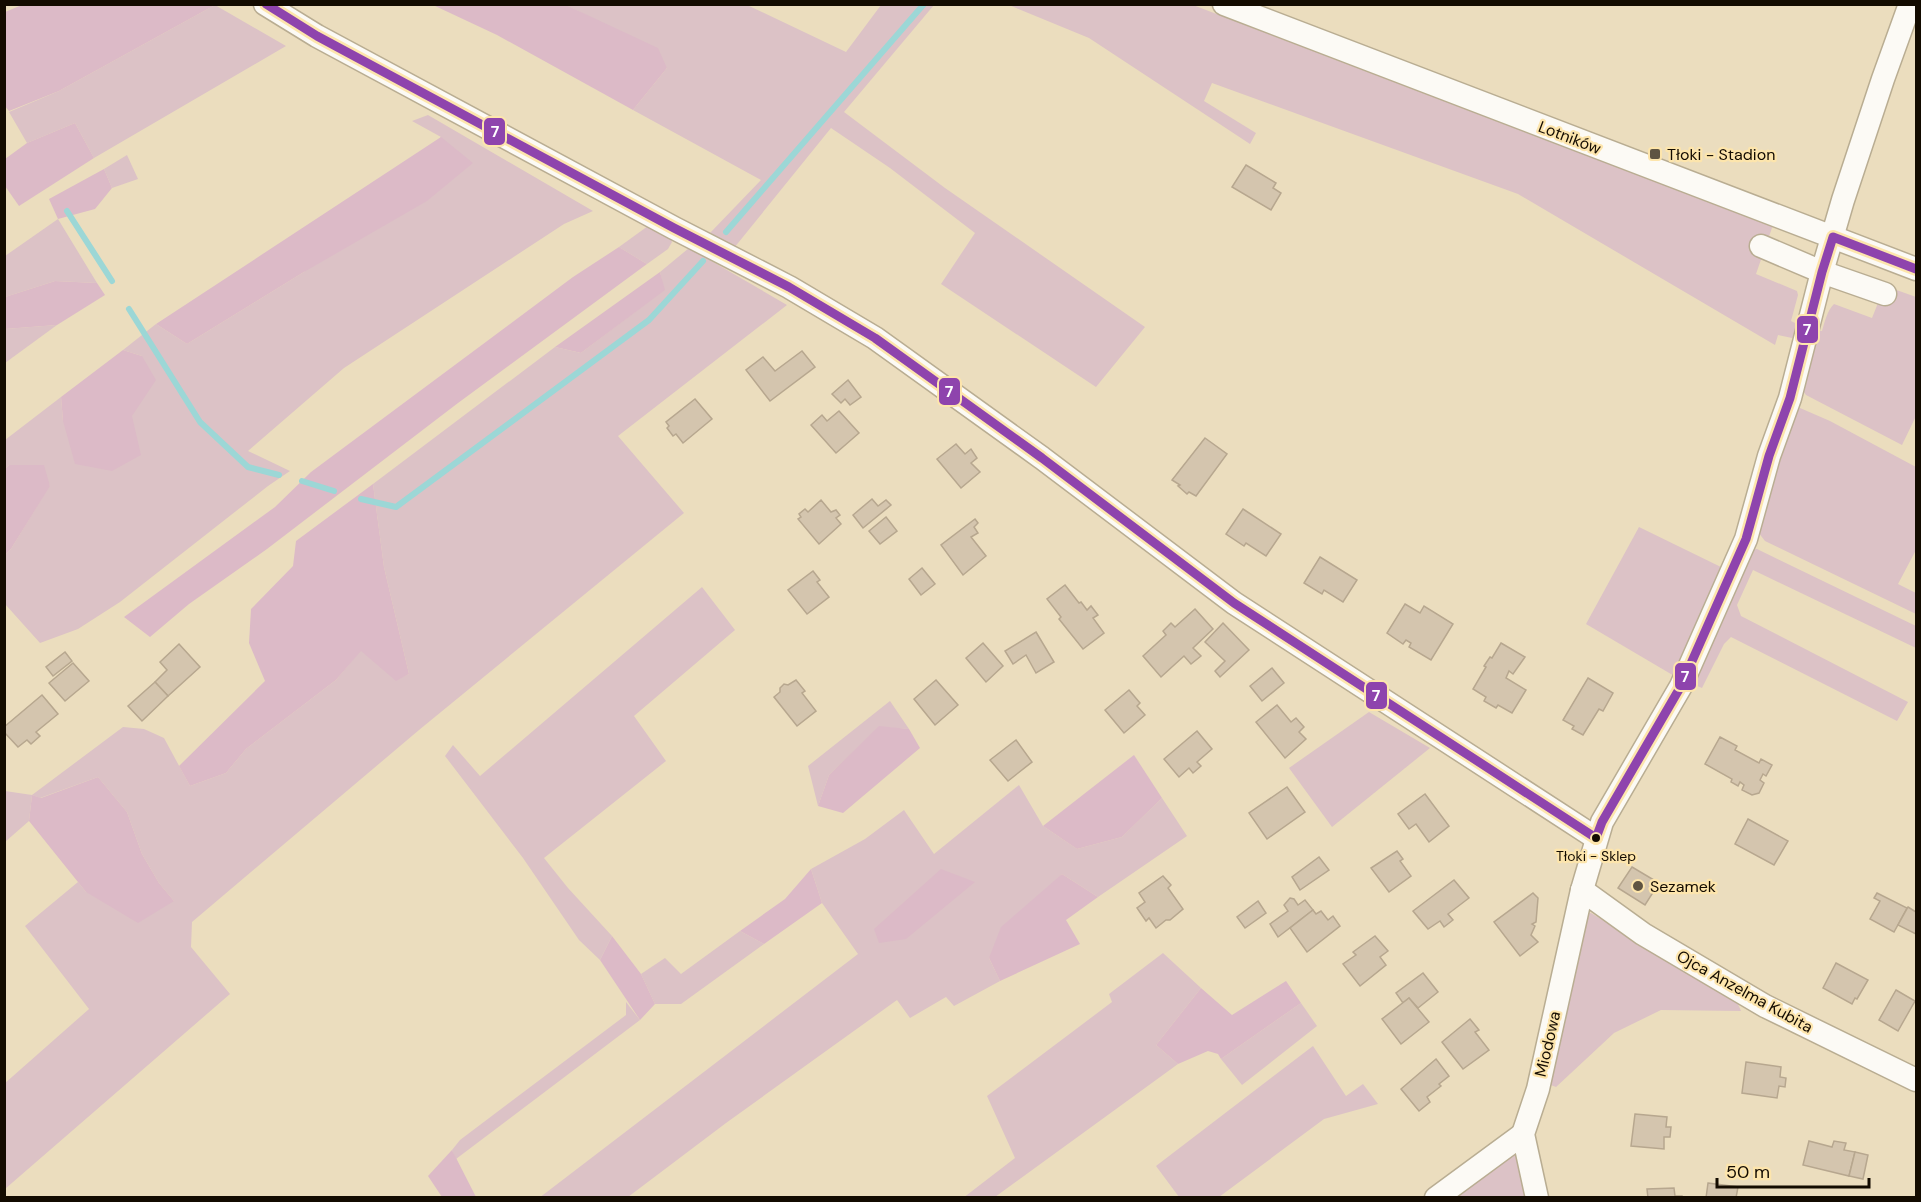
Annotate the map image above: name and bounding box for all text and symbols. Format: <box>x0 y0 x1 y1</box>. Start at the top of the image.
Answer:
street label: Lotników <box>1536 116 1604 159</box>
line badge: 7 <box>483 117 506 146</box>
text: 7 <box>491 121 500 142</box>
place label: Tłoki - Stadion <box>1667 144 1775 165</box>
marker: Tłoki - Stadion <box>1648 147 1662 161</box>
line badge: 7 <box>1796 315 1819 344</box>
text: 7 <box>1803 319 1812 340</box>
line badge: 7 <box>938 377 961 406</box>
text: 7 <box>945 381 954 402</box>
line badge: 7 <box>1674 662 1697 691</box>
text: 7 <box>1681 666 1690 687</box>
line badge: 7 <box>1365 681 1388 710</box>
text: 7 <box>1372 685 1381 706</box>
marker: Tłoki - Sklep <box>1590 832 1602 844</box>
place label: Tłoki - Sklep <box>1556 847 1636 865</box>
place label: Sezamek <box>1650 876 1716 897</box>
marker: Sezamek <box>1631 879 1645 893</box>
street label: Ojca Anzelma Kubita <box>1673 945 1817 1038</box>
street label: Miodowa <box>1530 1009 1565 1079</box>
scale bar <box>1717 1151 1868 1189</box>
text: 50 m <box>1726 1160 1770 1184</box>

